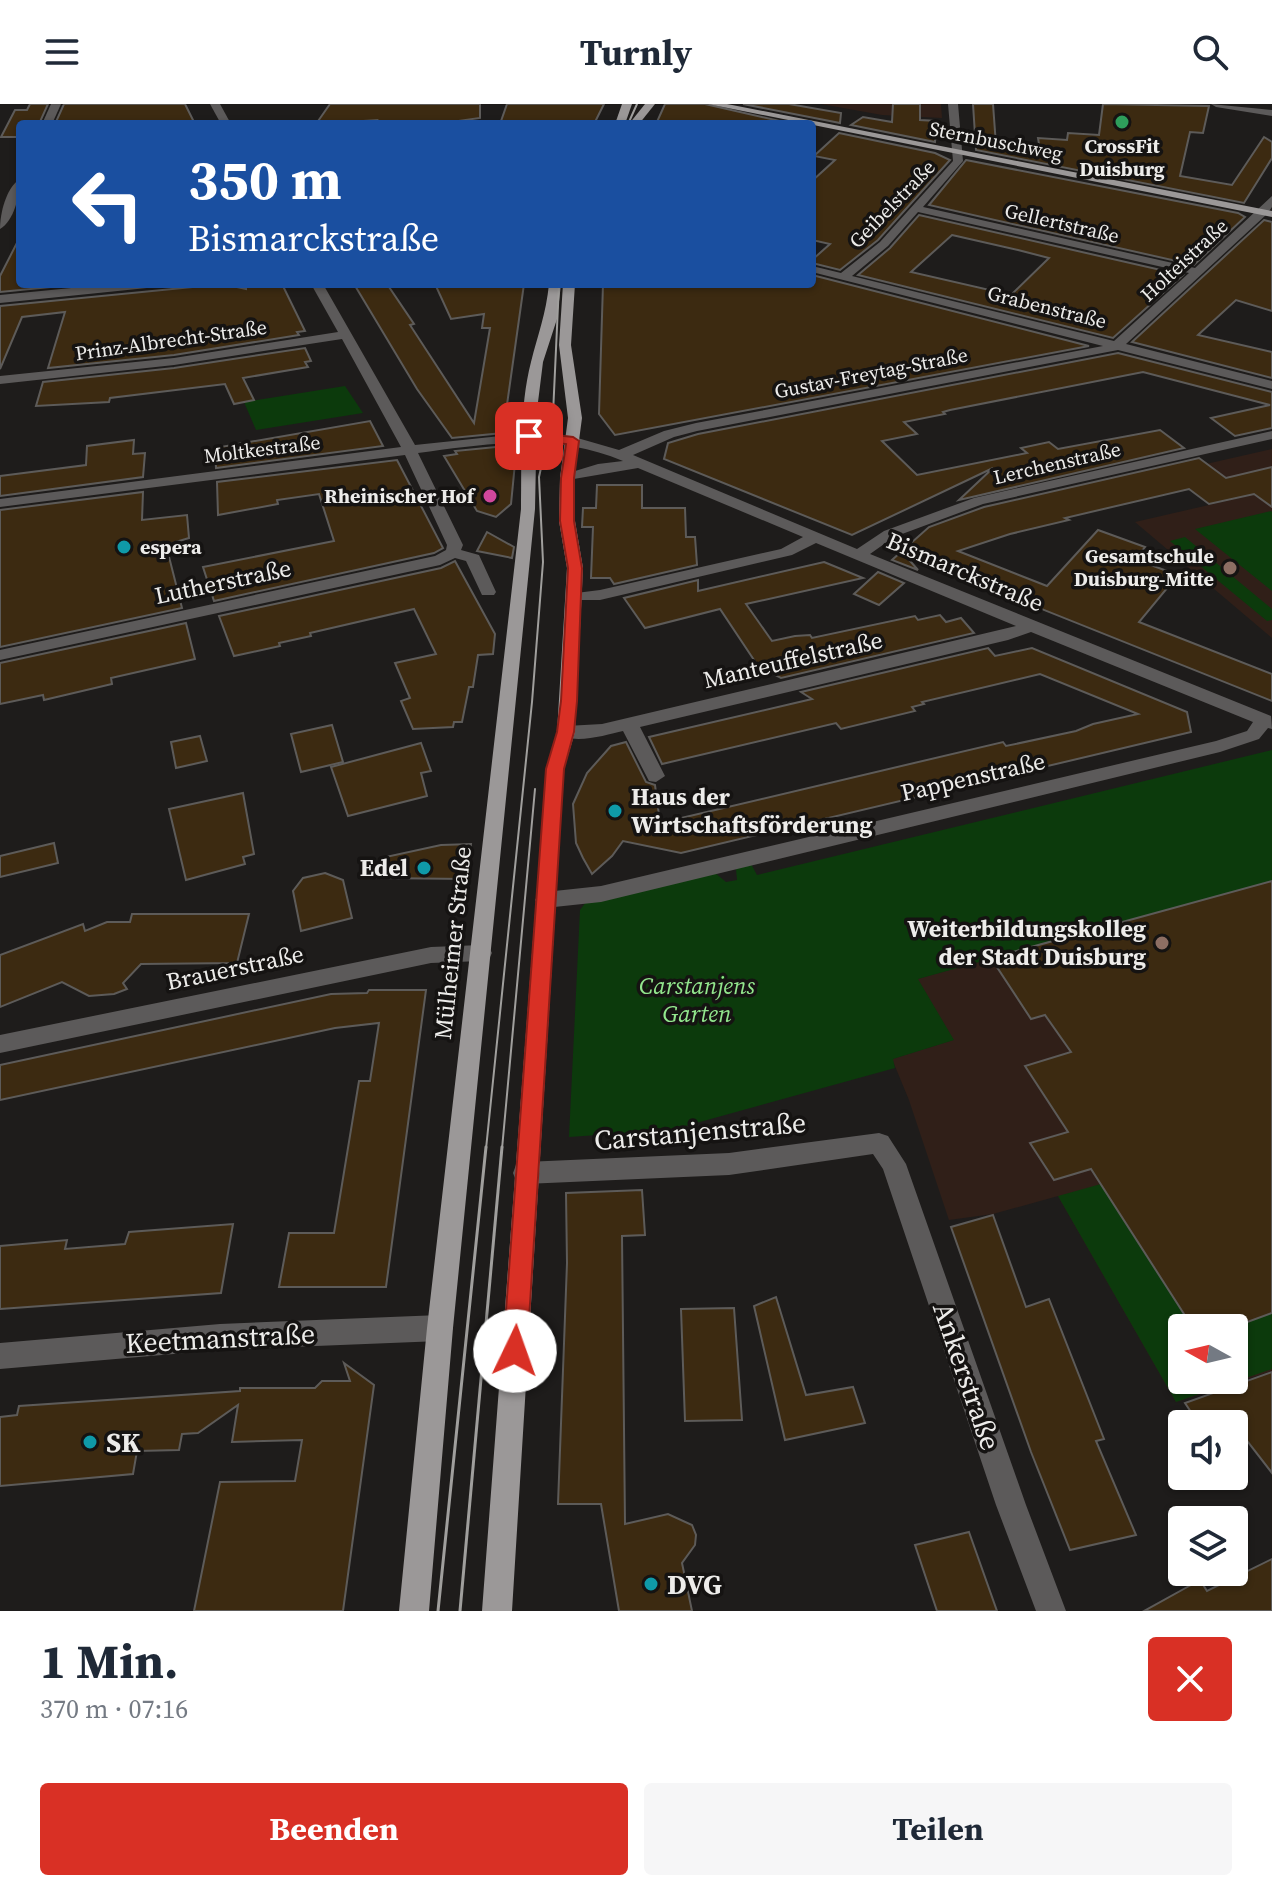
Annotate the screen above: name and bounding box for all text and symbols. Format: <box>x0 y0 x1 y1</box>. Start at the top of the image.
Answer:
text: Turnly <box>580 28 692 77</box>
icon: menu <box>40 30 84 74</box>
icon: search <box>1188 30 1232 74</box>
marker: CrossFit Duisburg <box>1113 113 1131 131</box>
street label: Sternbuschweg <box>927 114 1065 168</box>
place label: CrossFit Duisburg <box>1079 132 1165 183</box>
text: 350 m <box>188 141 342 218</box>
icon: left <box>56 152 160 256</box>
street label: Geibelstraße <box>843 154 941 254</box>
street label: Gellertstraße <box>1002 196 1122 250</box>
street label: Holteistraße <box>1134 212 1234 308</box>
text: Bismarckstraße <box>188 214 439 263</box>
street label: Grabenstraße <box>985 279 1109 335</box>
street label: Prinz-Albrecht-Straße <box>73 313 269 367</box>
street label: Gustav-Freytag-Straße <box>772 341 970 405</box>
pin <box>495 402 563 470</box>
icon: arrive <box>507 414 551 458</box>
street label: Moltkestraße <box>202 428 322 470</box>
street label: Lerchenstraße <box>991 435 1123 491</box>
place label: Rheinischer Hof <box>324 482 477 510</box>
marker: Rheinischer Hof <box>481 487 499 505</box>
street label: Bismarckstraße <box>882 524 1049 619</box>
place label: espera <box>140 533 202 561</box>
marker: espera <box>115 538 133 556</box>
place label: Gesamtschule Duisburg-Mitte <box>1074 542 1214 593</box>
street label: Lutherstraße <box>152 551 294 612</box>
marker: Gesamtschule Duisburg-Mitte <box>1221 559 1239 577</box>
street label: Manteuffelstraße <box>700 623 886 696</box>
street label: Pappenstraße <box>897 744 1048 809</box>
place label: Haus der Wirtschaftsförderung <box>631 780 873 841</box>
marker: Haus der Wirtschaftsförderung <box>606 802 624 820</box>
street label: Mülheimer Straße <box>426 845 479 1041</box>
place label: Edel <box>360 851 408 884</box>
marker: Edel <box>415 859 433 877</box>
place label: Weiterbildungskolleg der Stadt Duisburg <box>907 912 1146 973</box>
marker: Weiterbildungskolleg der Stadt Duisburg <box>1153 934 1171 952</box>
street label: Brauerstraße <box>163 937 307 998</box>
park label: Carstanjens Garten <box>639 969 755 1030</box>
street label: Carstanjenstraße <box>592 1103 808 1159</box>
street label: Ankerstraße <box>924 1297 1010 1455</box>
position arrow <box>473 1309 557 1393</box>
street label: Keetmanstraße <box>124 1314 316 1362</box>
north arrow <box>1168 1314 1248 1394</box>
map controls <box>1168 1314 1248 1586</box>
button: sound <box>1168 1410 1248 1490</box>
place label: SK <box>106 1423 141 1461</box>
marker: SK <box>81 1433 99 1451</box>
button: layers <box>1168 1506 1248 1586</box>
place label: DVG <box>667 1565 722 1603</box>
marker: DVG <box>642 1575 660 1593</box>
text: 1 Min. <box>40 1628 178 1694</box>
button: close <box>1148 1637 1232 1721</box>
text: 370 m · 07:16 <box>40 1691 188 1727</box>
button: Beenden <box>40 1783 628 1875</box>
button: Teilen <box>644 1783 1232 1875</box>

